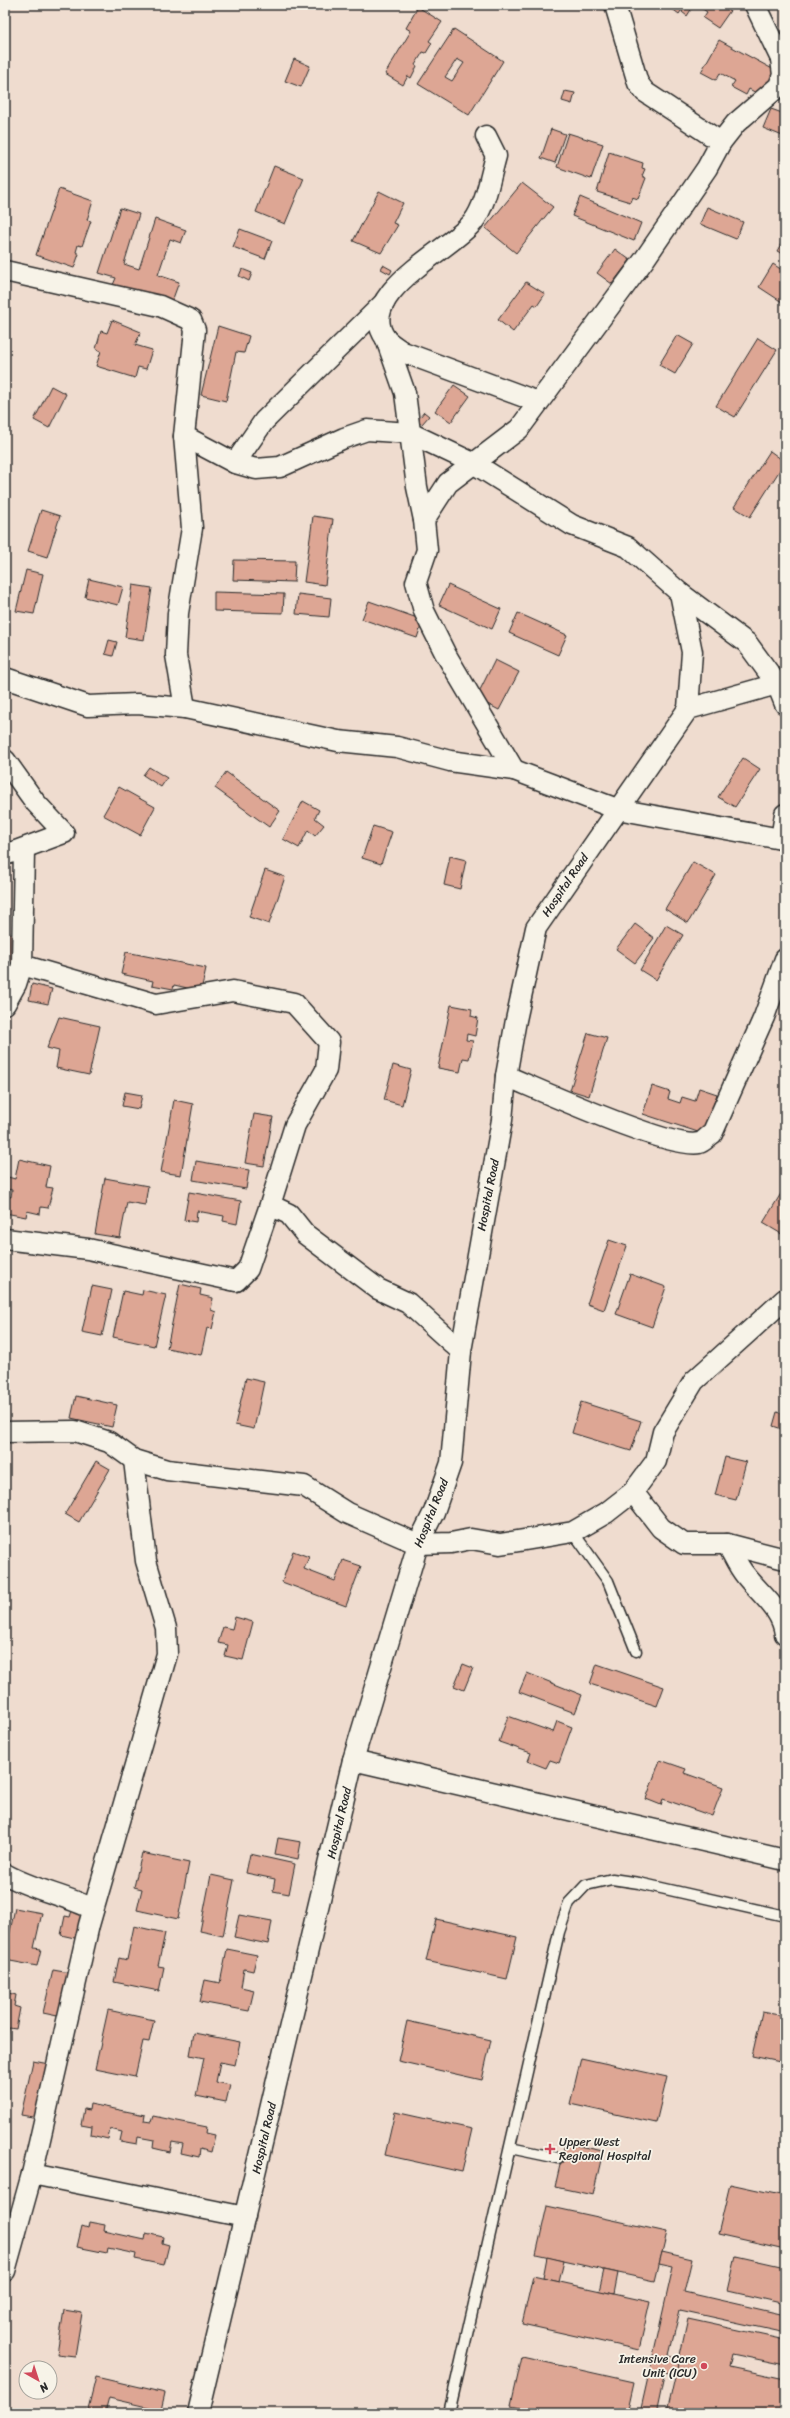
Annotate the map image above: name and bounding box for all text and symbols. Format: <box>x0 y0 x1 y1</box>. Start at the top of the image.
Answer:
street label: Hospital Road <box>536 848 595 921</box>
street label: Hospital Road <box>470 1156 506 1233</box>
street label: Hospital Road <box>407 1474 455 1551</box>
street label: Hospital Road <box>320 1784 358 1861</box>
street label: Hospital Road <box>245 2099 283 2176</box>
place label: Upper West Regional Hospital <box>559 2131 651 2167</box>
marker: Upper West Regional Hospital <box>544 2143 556 2155</box>
place label: Intensive Care Unit (ICU) <box>618 2348 697 2384</box>
north arrow <box>18 2360 58 2400</box>
marker: Intensive Care Unit (ICU) <box>699 2361 709 2371</box>
text: N <box>35 2377 54 2397</box>

